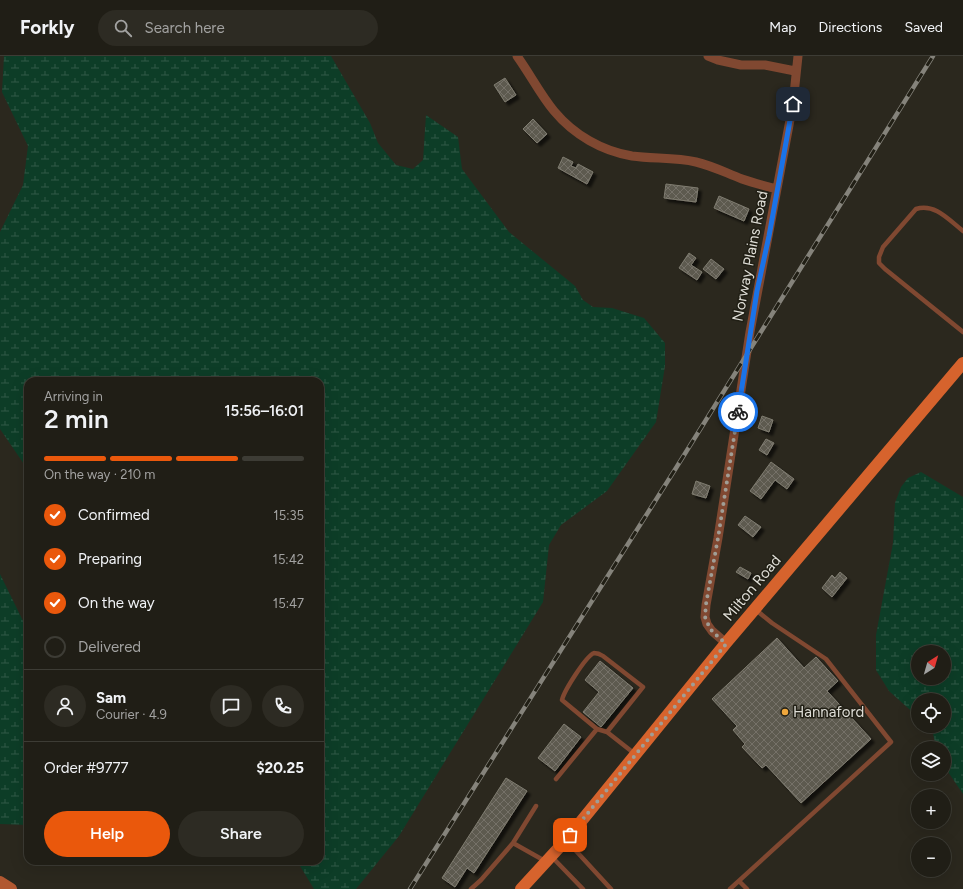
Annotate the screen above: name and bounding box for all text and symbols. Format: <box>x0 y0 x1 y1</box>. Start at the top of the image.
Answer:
search box <box>98 10 378 46</box>
text: Forkly <box>20 16 74 39</box>
icon: search <box>112 17 134 39</box>
text: Search here <box>144 19 225 37</box>
text: Map <box>769 19 797 36</box>
text: Directions <box>819 19 882 36</box>
text: Saved <box>904 19 943 36</box>
pin <box>776 87 810 121</box>
icon: home <box>782 93 804 115</box>
street label: Norway Plains Road <box>728 189 772 323</box>
text: Arriving in <box>44 389 103 404</box>
courier <box>718 392 758 432</box>
icon: bike <box>727 401 749 423</box>
text: 15:56–16:01 <box>224 402 304 420</box>
text: 2 min <box>44 403 109 435</box>
text: On the way · 210 m <box>44 467 155 482</box>
icon: check <box>44 504 66 526</box>
text: Confirmed <box>78 506 150 524</box>
text: 15:35 <box>273 508 304 523</box>
icon: check <box>44 548 66 570</box>
text: Preparing <box>78 550 142 568</box>
street label: Milton Road <box>719 551 785 625</box>
text: 15:42 <box>273 552 304 567</box>
icon: check <box>44 592 66 614</box>
text: On the way <box>78 594 155 612</box>
text: 15:47 <box>273 596 304 611</box>
text: Delivered <box>78 638 141 656</box>
north arrow <box>911 645 951 685</box>
map controls <box>911 645 951 877</box>
button: person <box>44 685 86 727</box>
button: chat <box>210 685 252 727</box>
button: phone <box>262 685 304 727</box>
text: Sam <box>96 689 126 707</box>
button: locate <box>911 693 951 733</box>
place label: Hannaford <box>793 703 864 721</box>
text: Courier · 4.9 <box>96 707 167 722</box>
marker: Hannaford <box>780 707 790 717</box>
button: layers <box>911 741 951 781</box>
text: Order #9777 <box>44 759 129 777</box>
text: $20.25 <box>256 759 304 777</box>
button: + <box>911 789 951 829</box>
button: Help <box>44 811 170 857</box>
button: Share <box>178 811 304 857</box>
pin <box>553 818 587 852</box>
icon: bag <box>559 824 581 846</box>
button: − <box>911 837 951 877</box>

